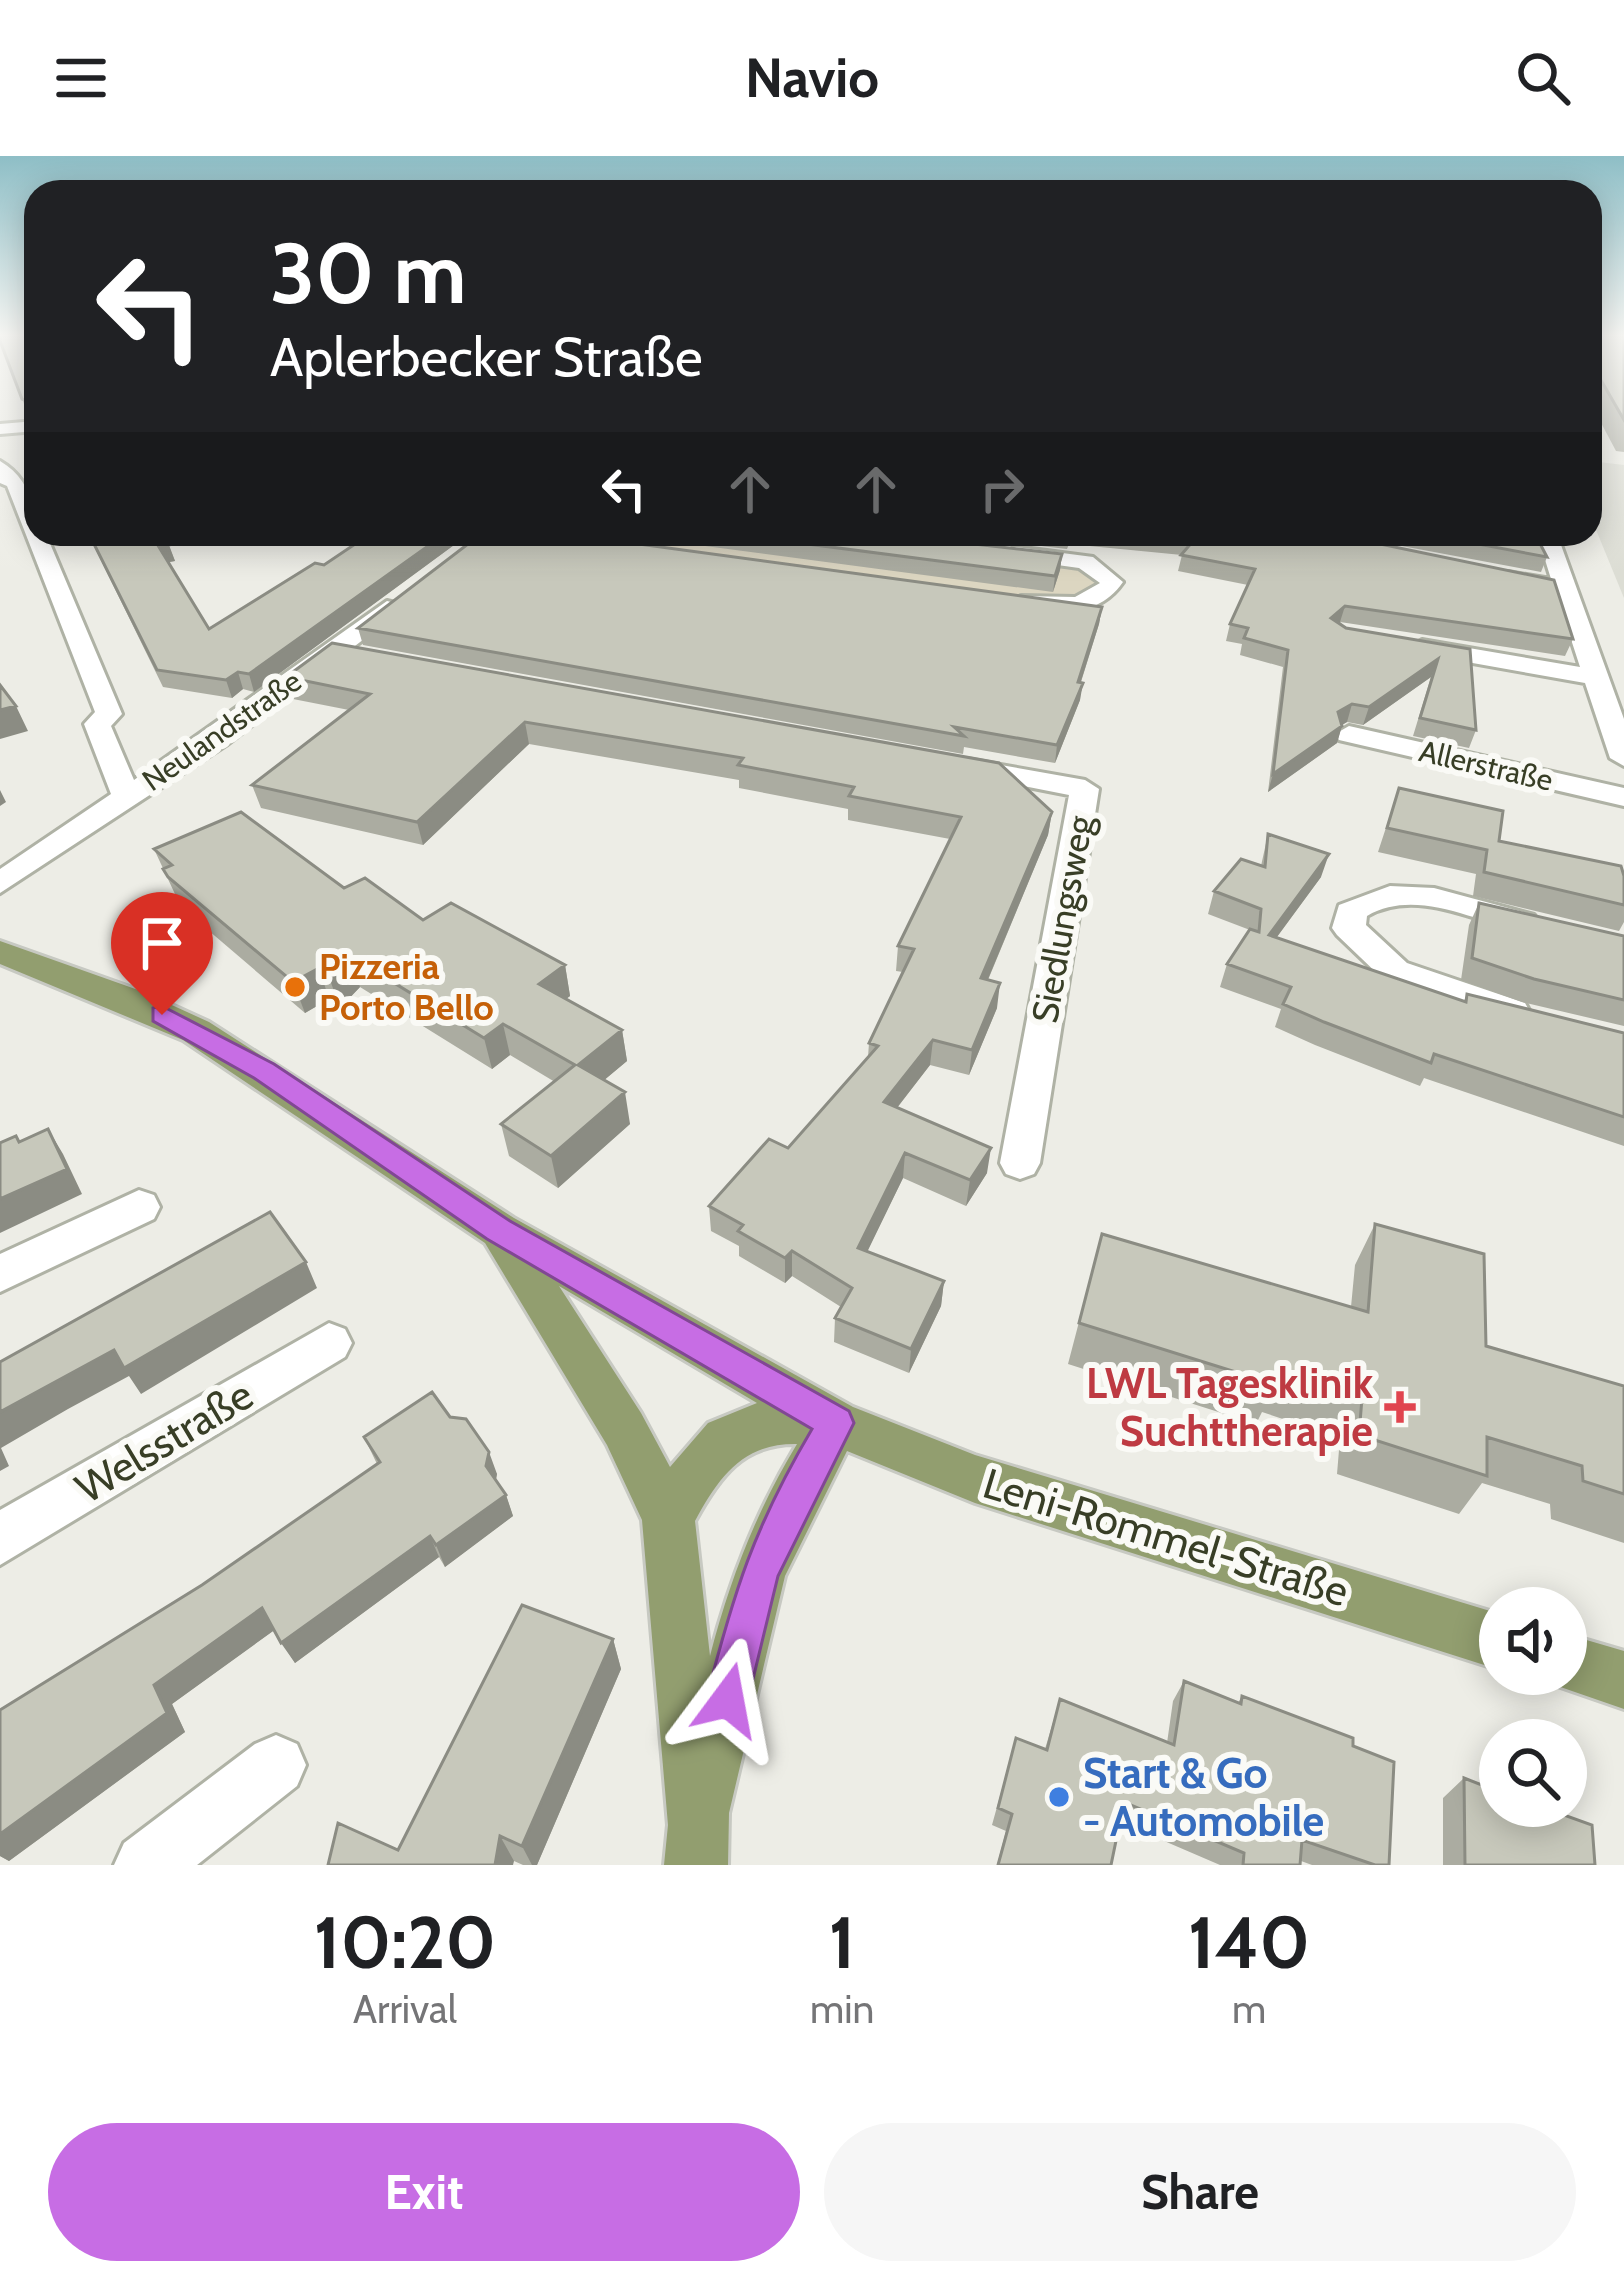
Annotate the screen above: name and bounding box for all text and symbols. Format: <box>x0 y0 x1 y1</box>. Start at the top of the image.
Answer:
icon: menu <box>48 45 114 111</box>
text: Navio <box>745 45 879 111</box>
icon: search <box>1510 45 1576 111</box>
text: 30 m <box>270 222 466 324</box>
icon: left <box>72 228 228 384</box>
text: Aplerbecker Straße <box>270 324 703 390</box>
icon: left <box>591 456 657 522</box>
icon: ahead <box>717 456 783 522</box>
icon: ahead <box>843 456 909 522</box>
icon: right <box>969 456 1035 522</box>
street label: Neulandstraße <box>135 662 308 799</box>
street label: Allerstraße <box>1416 732 1556 799</box>
street label: Siedlungsweg <box>1022 811 1102 1026</box>
pin <box>111 892 213 1015</box>
icon: arrive <box>129 910 195 976</box>
place label: Pizzeria Porto Bello <box>319 944 494 1029</box>
marker: Pizzeria Porto Bello <box>282 974 308 1000</box>
place label: LWL Tagesklinik Suchttherapie <box>1086 1357 1374 1457</box>
street label: Welsstraße <box>66 1368 262 1514</box>
marker: LWL Tagesklinik Suchttherapie <box>1384 1391 1416 1423</box>
street label: Leni-Rommel-Straße <box>977 1457 1355 1617</box>
map controls <box>1479 1587 1587 1827</box>
button: sound <box>1479 1587 1587 1695</box>
position arrow <box>665 1637 791 1763</box>
button: search <box>1479 1719 1587 1827</box>
place label: Start & Go - Automobile <box>1083 1747 1324 1847</box>
marker: Start & Go - Automobile <box>1046 1784 1072 1810</box>
text: 10:20 <box>314 1899 496 1986</box>
text: 1 <box>829 1899 855 1986</box>
text: 140 <box>1188 1899 1310 1986</box>
text: Arrival <box>353 1985 457 2033</box>
text: min <box>810 1985 874 2033</box>
text: m <box>1232 1985 1266 2033</box>
button: Exit <box>48 2123 800 2261</box>
button: Share <box>824 2123 1576 2261</box>

